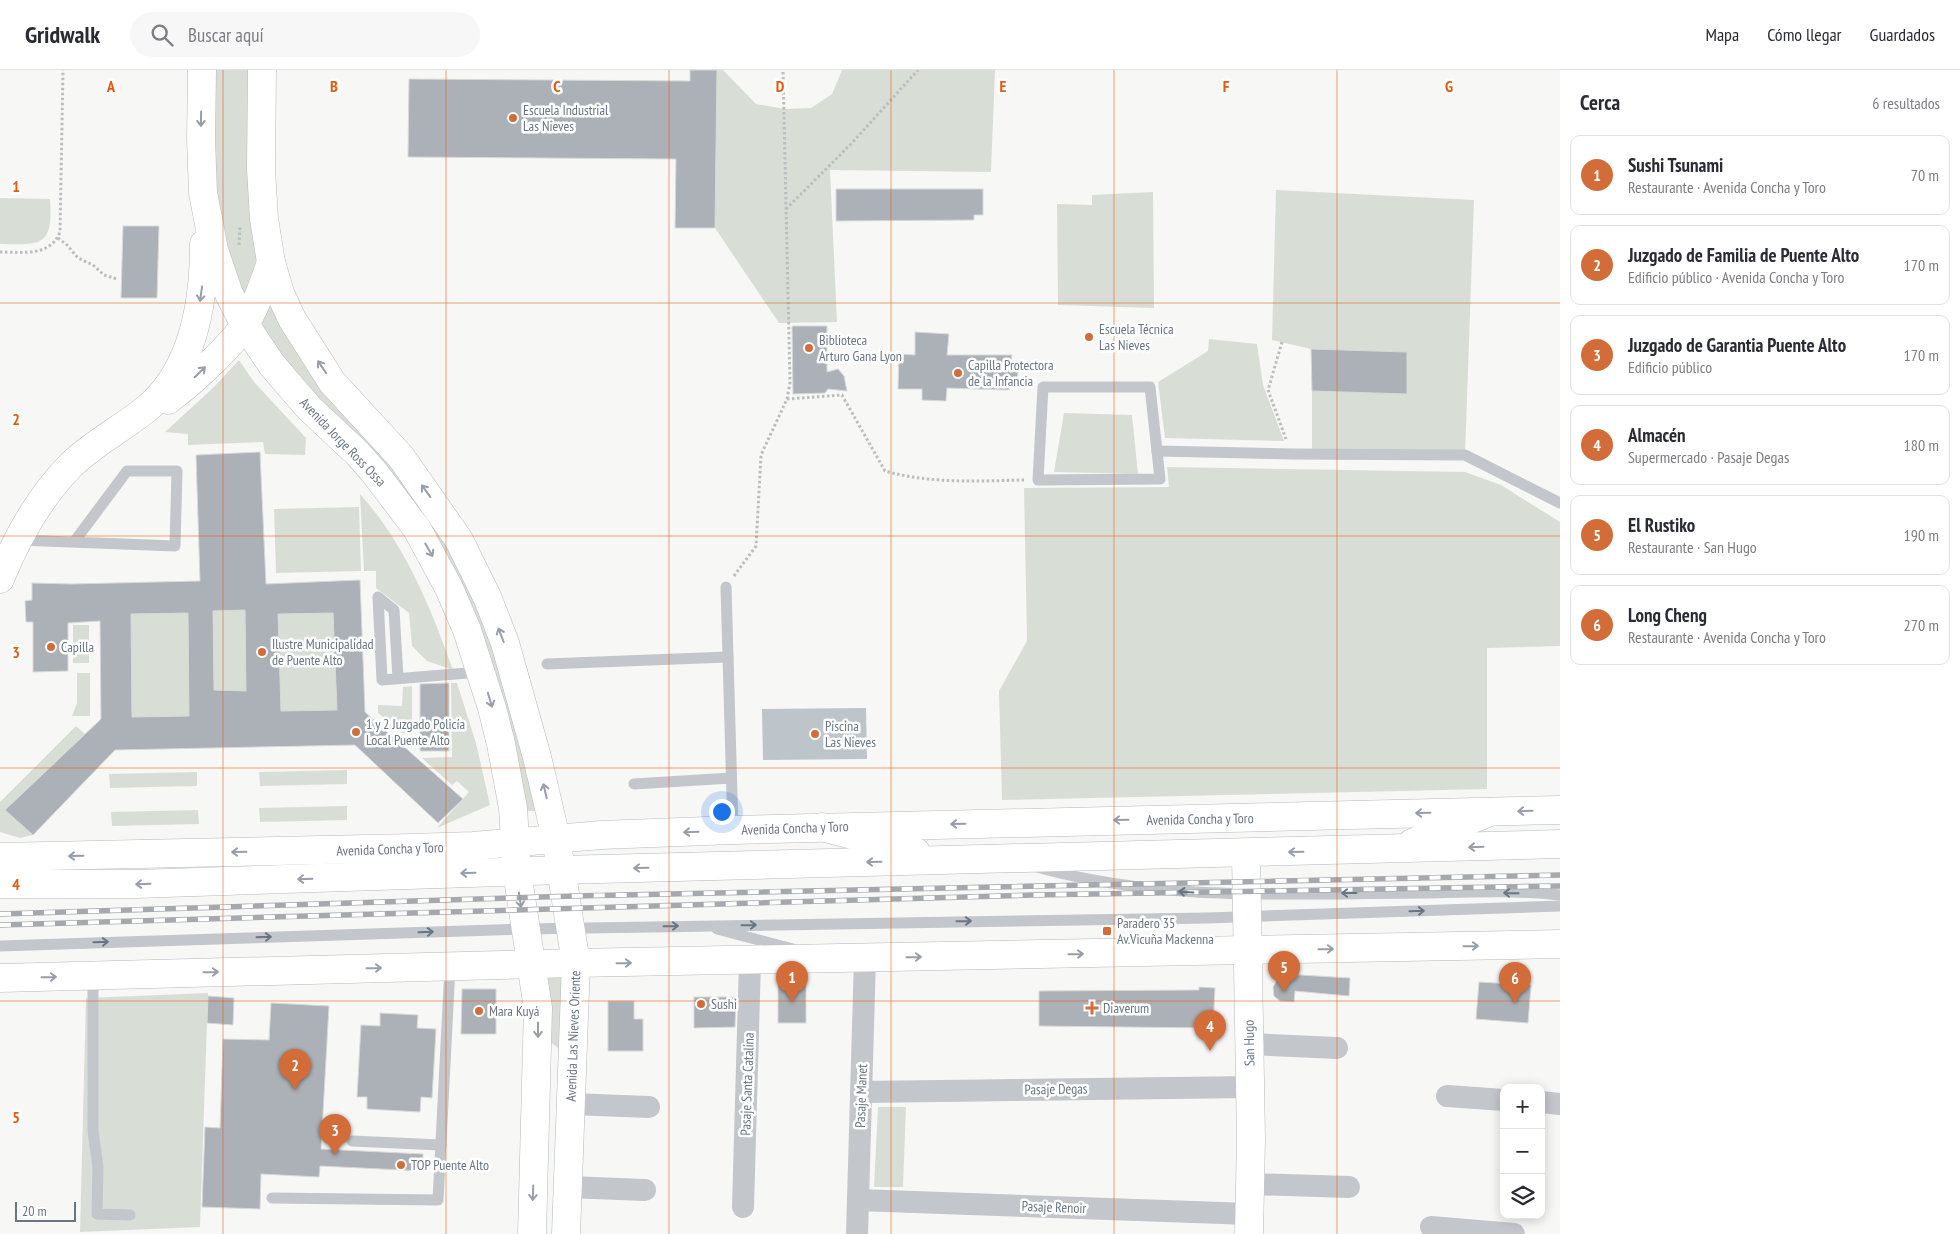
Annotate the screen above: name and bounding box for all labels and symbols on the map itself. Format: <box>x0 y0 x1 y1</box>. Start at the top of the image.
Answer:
text: A <box>106 76 116 96</box>
text: B <box>330 76 338 96</box>
text: C <box>553 76 561 96</box>
text: D <box>776 76 785 96</box>
text: E <box>1000 76 1007 96</box>
text: F <box>1223 76 1230 96</box>
text: G <box>1445 76 1453 96</box>
place label: Escuela Industrial Las Nieves <box>523 101 609 135</box>
one-way arrow <box>196 110 206 126</box>
marker: Escuela Industrial Las Nieves <box>507 112 519 124</box>
text: 1 <box>12 176 20 196</box>
one-way arrow <box>196 286 206 302</box>
place label: Escuela Técnica Las Nieves <box>1099 320 1174 354</box>
place label: Biblioteca Arturo Gana Lyon <box>819 331 902 365</box>
marker: Escuela Técnica Las Nieves <box>1083 331 1095 343</box>
marker: Biblioteca Arturo Gana Lyon <box>803 342 815 354</box>
place label: Capilla Protectora de la Infancia <box>968 356 1053 390</box>
one-way arrow <box>317 360 327 374</box>
one-way arrow <box>194 366 206 378</box>
marker: Capilla Protectora de la Infancia <box>952 367 964 379</box>
street label: Avenida Jorge Ross Ossa <box>296 394 390 490</box>
text: 2 <box>12 409 20 429</box>
one-way arrow <box>421 484 431 498</box>
one-way arrow <box>424 543 434 557</box>
one-way arrow <box>496 627 505 642</box>
place label: Ilustre Municipalidad de Puente Alto <box>272 635 374 669</box>
place label: Capilla <box>61 638 94 656</box>
marker: Capilla <box>45 641 57 653</box>
text: 3 <box>12 642 20 662</box>
marker: Ilustre Municipalidad de Puente Alto <box>256 646 268 658</box>
one-way arrow <box>486 692 495 707</box>
place label: 1 y 2 Juzgado Policía Local Puente Alto <box>366 715 465 749</box>
place label: Piscina Las Nieves <box>825 717 876 751</box>
marker: 1 y 2 Juzgado Policía Local Puente Alto <box>350 726 362 738</box>
marker: Piscina Las Nieves <box>809 728 821 740</box>
one-way arrow <box>540 783 549 799</box>
your location <box>709 799 735 825</box>
one-way arrow <box>1517 806 1533 815</box>
one-way arrow <box>1416 808 1432 818</box>
street label: Avenida Concha y Toro <box>1146 809 1254 829</box>
one-way arrow <box>1113 815 1130 825</box>
street label: Avenida Concha y Toro <box>741 817 849 839</box>
one-way arrow <box>951 819 967 828</box>
one-way arrow <box>683 827 699 836</box>
street label: Avenida Concha y Toro <box>336 838 444 860</box>
one-way arrow <box>1469 842 1485 852</box>
one-way arrow <box>1289 847 1305 857</box>
one-way arrow <box>231 848 247 857</box>
one-way arrow <box>69 851 85 861</box>
one-way arrow <box>866 858 882 867</box>
one-way arrow <box>633 863 650 873</box>
one-way arrow <box>460 869 476 878</box>
text: 4 <box>12 874 20 894</box>
one-way arrow <box>298 874 314 883</box>
one-way arrow <box>135 879 151 888</box>
one-way arrow <box>1179 887 1195 896</box>
one-way arrow <box>1341 888 1358 898</box>
one-way arrow <box>1504 888 1520 898</box>
one-way arrow <box>516 892 526 908</box>
one-way arrow <box>1409 906 1425 916</box>
place label: Paradero 35 Av.Vicuña Mackenna <box>1117 914 1214 948</box>
one-way arrow <box>956 916 972 926</box>
one-way arrow <box>741 920 757 929</box>
one-way arrow <box>662 921 678 931</box>
marker: Paradero 35 Av.Vicuña Mackenna <box>1101 925 1113 937</box>
one-way arrow <box>418 927 434 937</box>
one-way arrow <box>255 933 271 942</box>
one-way arrow <box>93 938 109 947</box>
one-way arrow <box>1463 941 1479 950</box>
one-way arrow <box>1318 944 1334 953</box>
one-way arrow <box>1068 949 1084 959</box>
pin: 5 <box>1268 951 1300 992</box>
one-way arrow <box>905 953 921 962</box>
one-way arrow <box>616 958 632 967</box>
pin: 1 <box>776 961 808 1002</box>
pin: 6 <box>1499 962 1531 1003</box>
one-way arrow <box>365 964 381 973</box>
one-way arrow <box>203 968 219 977</box>
street label: Avenida Las Nieves Oriente <box>562 970 584 1102</box>
one-way arrow <box>40 972 56 981</box>
place label: Sushi <box>711 995 737 1013</box>
marker: Sushi <box>695 998 707 1010</box>
place label: Diaverum <box>1103 999 1149 1017</box>
marker: Diaverum <box>1085 1001 1099 1015</box>
place label: Mara Kuyá <box>489 1002 539 1020</box>
marker: Mara Kuyá <box>473 1005 485 1017</box>
pin: 4 <box>1194 1010 1226 1051</box>
street label: San Hugo <box>1240 1020 1258 1066</box>
one-way arrow <box>533 1022 543 1038</box>
street label: Pasaje Santa Catalina <box>736 1032 758 1136</box>
pin: 2 <box>279 1049 311 1090</box>
street label: Pasaje Manet <box>851 1064 871 1128</box>
street label: Pasaje Degas <box>1024 1079 1088 1099</box>
text: 5 <box>12 1107 20 1127</box>
pin: 3 <box>319 1114 351 1155</box>
place label: TOP Puente Alto <box>411 1156 489 1174</box>
marker: TOP Puente Alto <box>395 1159 407 1171</box>
one-way arrow <box>529 1184 538 1200</box>
street label: Pasaje Renoir <box>1021 1197 1087 1217</box>
scale bar <box>15 1199 76 1222</box>

